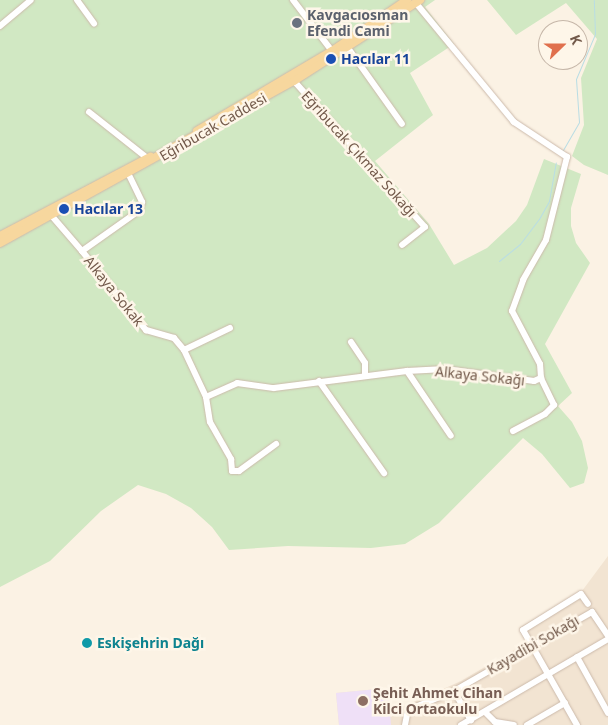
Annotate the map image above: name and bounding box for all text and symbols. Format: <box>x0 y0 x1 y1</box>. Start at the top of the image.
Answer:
place label: Kavgacıosman Efendi Cami <box>307 7 408 40</box>
marker: Kavgacıosman Efendi Cami <box>291 17 303 29</box>
north arrow <box>538 20 588 70</box>
text: K <box>566 32 587 47</box>
place label: Hacılar 11 <box>341 51 410 67</box>
marker: Hacılar 11 <box>325 53 337 65</box>
street label: Eğribucak Çıkmaz Sokağı <box>298 88 420 220</box>
street label: Eğribucak Caddesi <box>156 90 270 164</box>
place label: Hacılar 13 <box>74 201 143 217</box>
marker: Hacılar 13 <box>58 203 70 215</box>
street label: Alkaya Sokak <box>81 252 147 330</box>
street label: Alkaya Sokağı <box>434 363 526 389</box>
street label: Kayadibi Sokağı <box>484 612 582 678</box>
place label: Eskişehrin Dağı <box>97 635 204 651</box>
marker: Eskişehrin Dağı <box>81 637 93 649</box>
place label: Şehit Ahmet Cihan Kilci Ortaokulu <box>373 685 502 718</box>
marker: Şehit Ahmet Cihan Kilci Ortaokulu <box>357 695 369 707</box>

